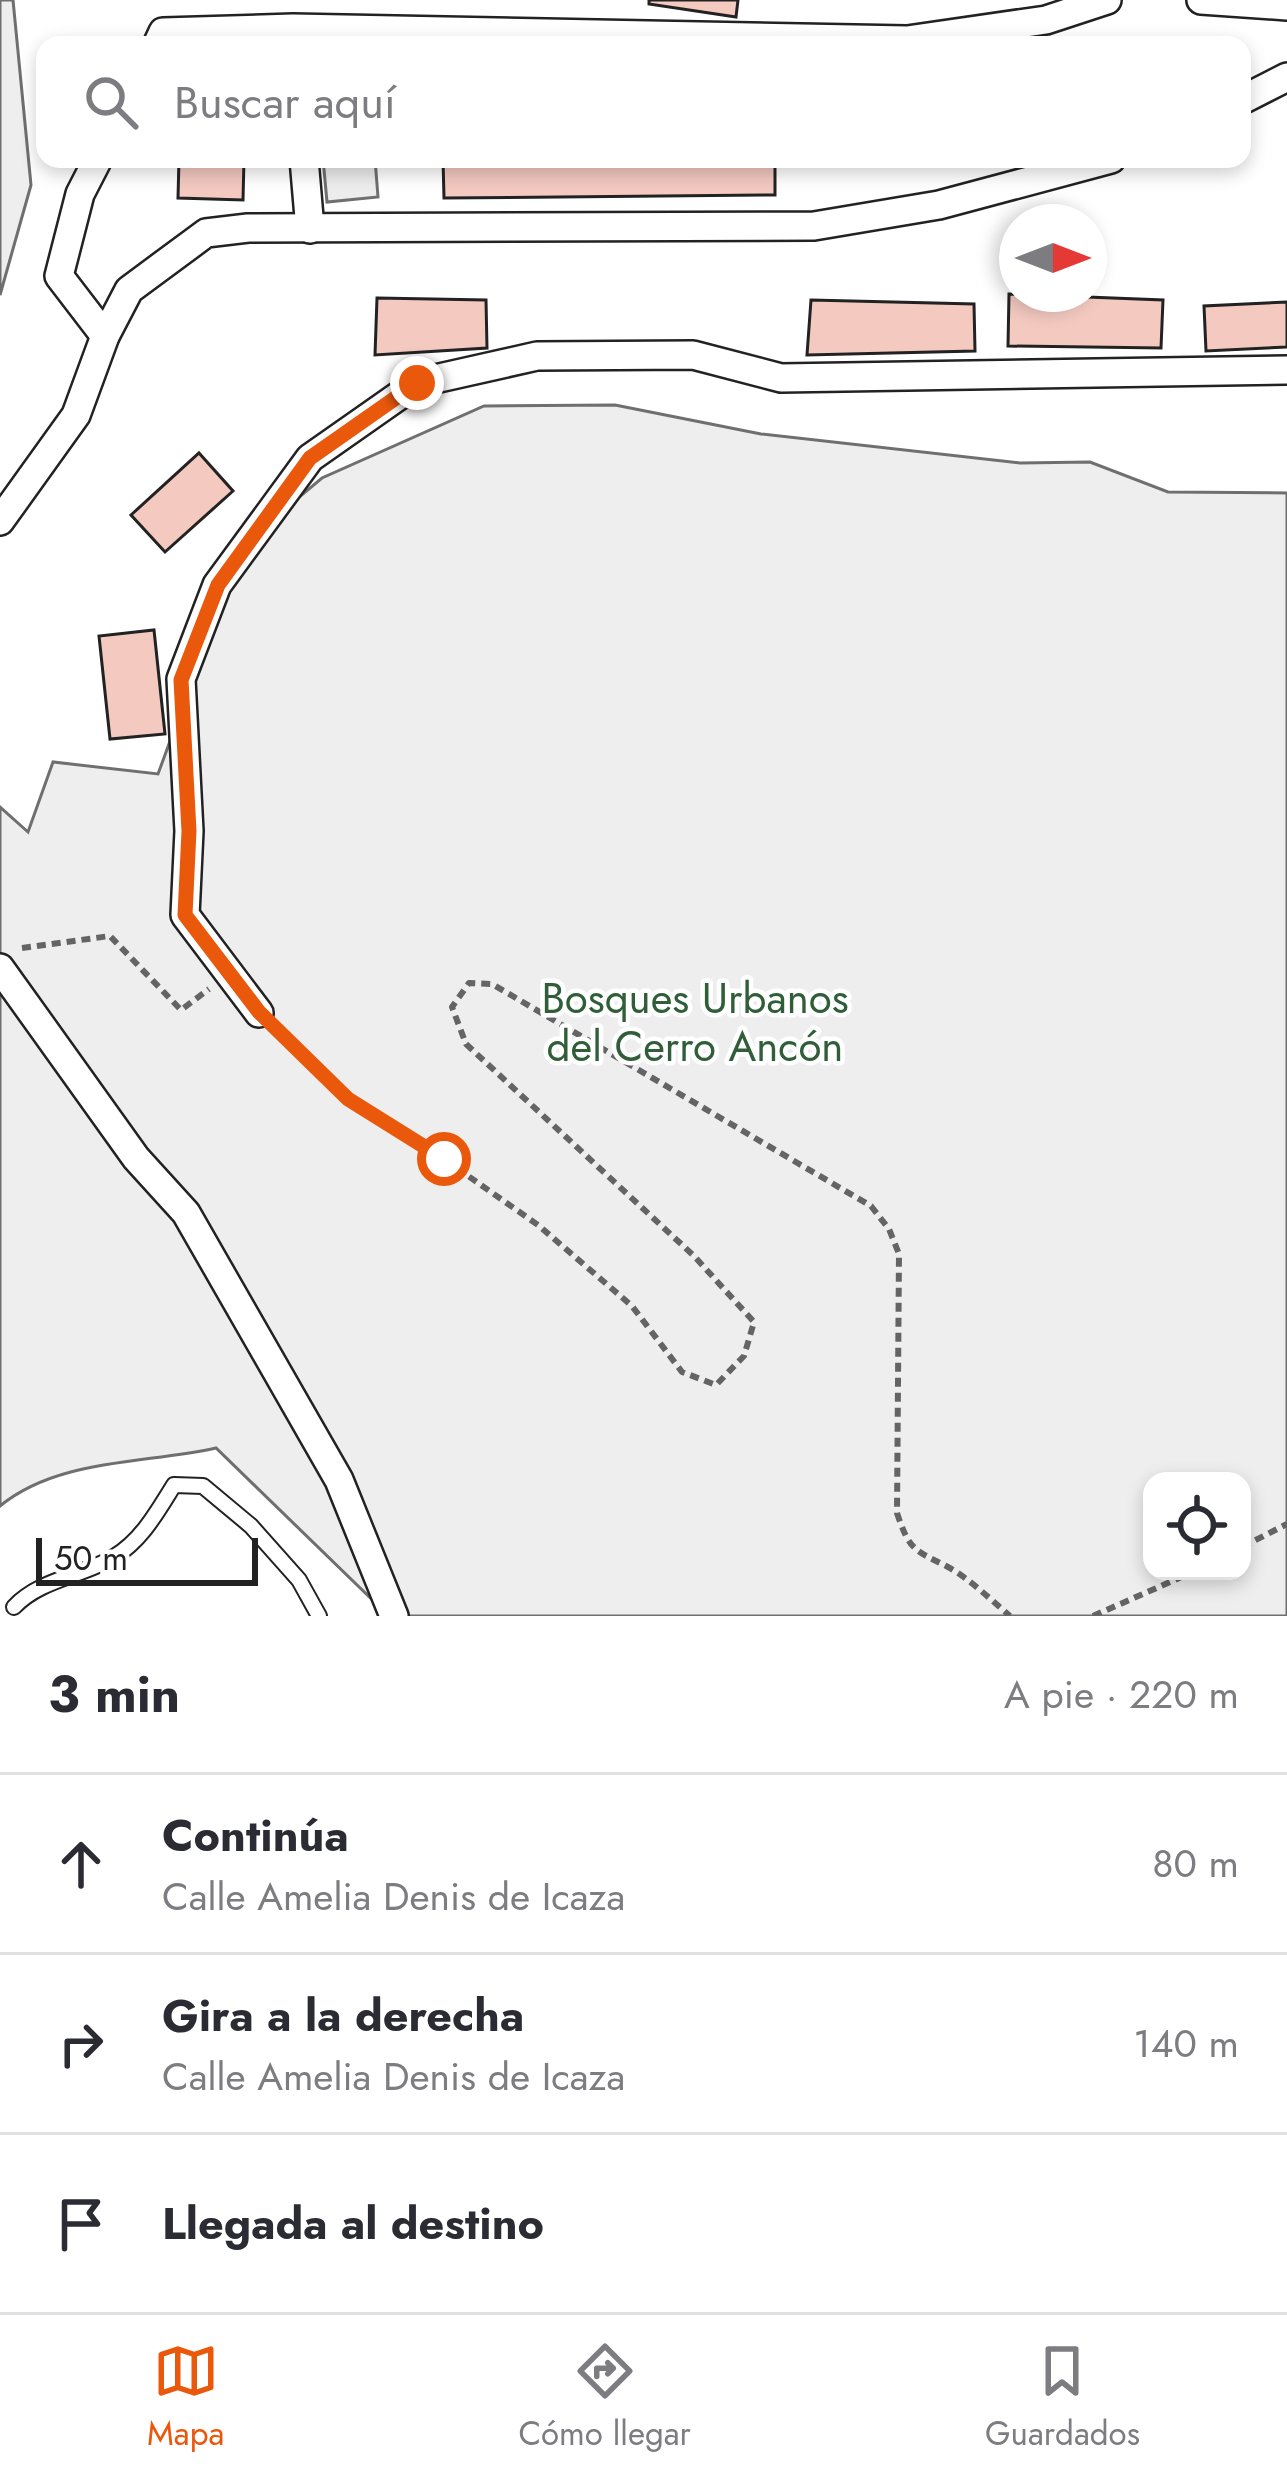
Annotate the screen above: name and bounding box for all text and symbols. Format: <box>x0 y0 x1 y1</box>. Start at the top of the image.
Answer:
search box <box>36 36 1251 168</box>
icon: search <box>78 69 144 135</box>
text: Buscar aquí <box>174 70 396 135</box>
north arrow <box>999 204 1107 312</box>
route end <box>390 356 444 410</box>
park label: Bosques Urbanos del Cerro Ancón <box>541 968 849 1077</box>
route start <box>417 1132 471 1186</box>
map controls <box>1143 1472 1251 1580</box>
button: locate <box>1143 1472 1251 1580</box>
scale bar <box>36 1532 258 1585</box>
text: 50 m <box>54 1535 128 1582</box>
text: 3 min <box>48 1657 180 1731</box>
text: A pie · 220 m <box>1004 1666 1239 1723</box>
text: Continúa <box>162 1803 349 1868</box>
icon: ahead <box>48 1831 114 1897</box>
text: 80 m <box>1152 1835 1239 1892</box>
text: Calle Amelia Denis de Icaza <box>162 1868 625 1925</box>
text: Gira a la derecha <box>162 1983 524 2048</box>
icon: right <box>48 2011 114 2077</box>
text: 140 m <box>1133 2015 1239 2072</box>
text: Calle Amelia Denis de Icaza <box>162 2048 625 2105</box>
icon: arrive <box>48 2191 114 2257</box>
text: Llegada al destino <box>162 2191 544 2256</box>
tab: Mapa <box>147 2338 224 2457</box>
tab: Cómo llegar <box>518 2338 691 2457</box>
tab: Guardados <box>985 2338 1140 2457</box>

